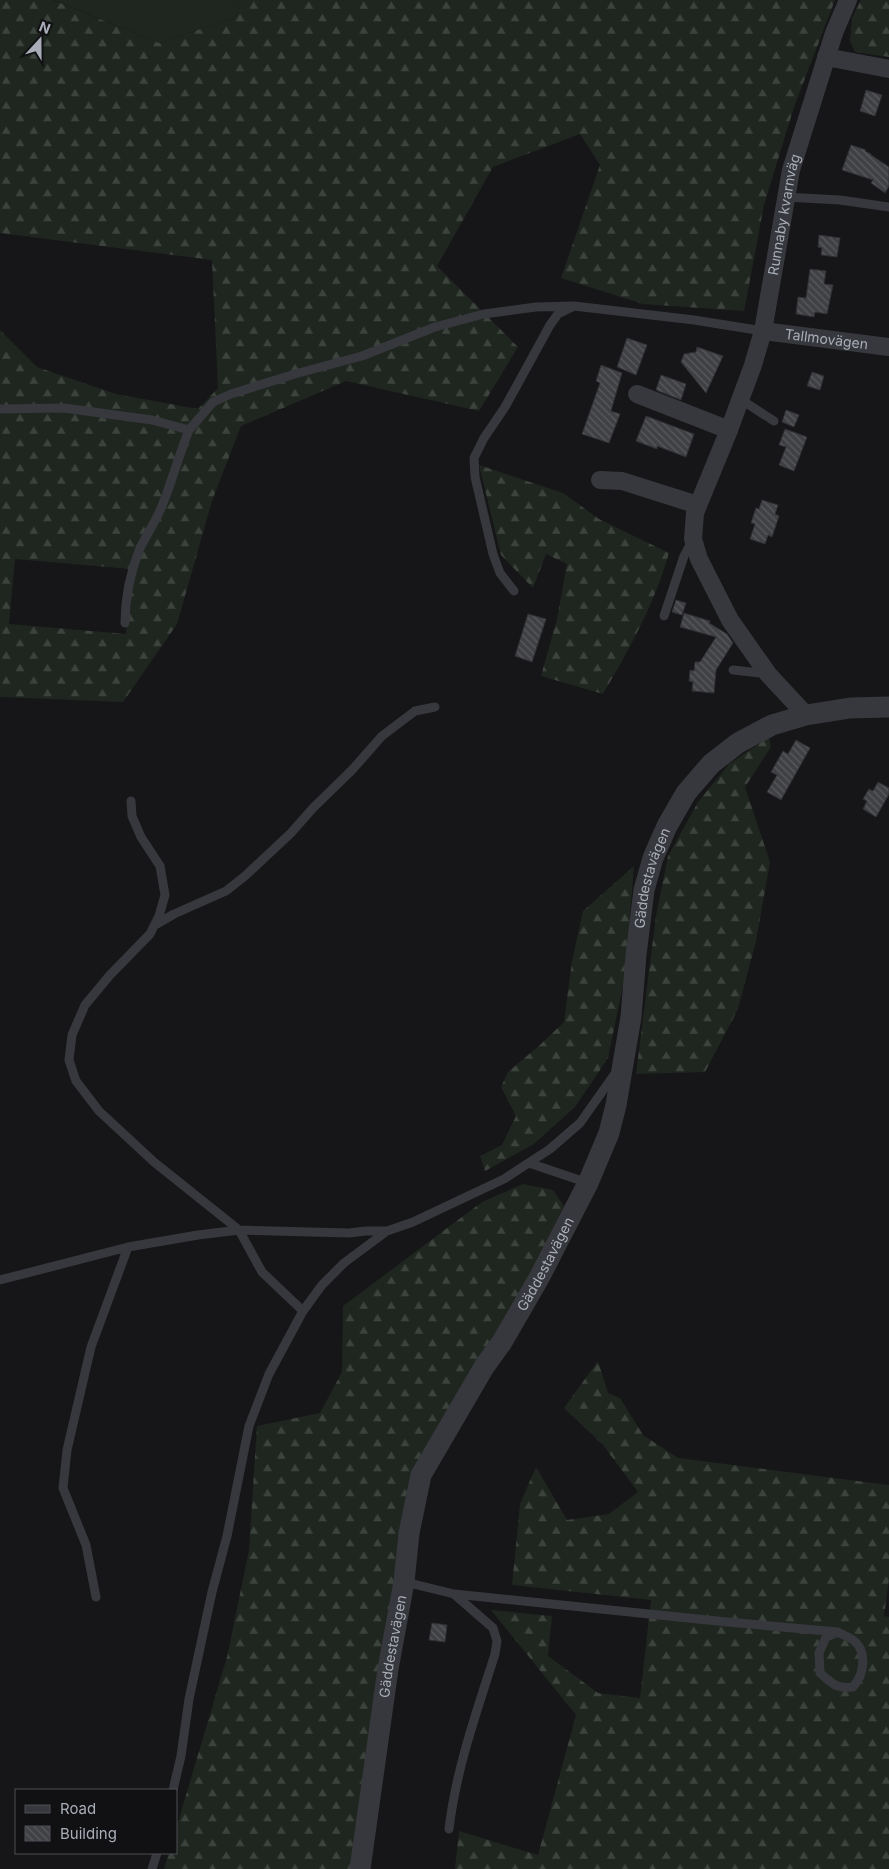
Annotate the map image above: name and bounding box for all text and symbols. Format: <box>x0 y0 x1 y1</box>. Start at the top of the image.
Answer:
north arrow <box>15 15 65 65</box>
text: N <box>37 18 53 37</box>
street label: Runnaby kvarnväg <box>764 152 804 276</box>
street label: Tallmovägen <box>784 325 869 352</box>
street label: Gäddestavägen <box>630 825 673 929</box>
street label: Gäddestavägen <box>513 1214 577 1314</box>
street label: Gäddestavägen <box>375 1594 409 1699</box>
legend <box>15 1789 178 1854</box>
text: Road <box>60 1799 96 1818</box>
text: Building <box>60 1824 117 1843</box>

